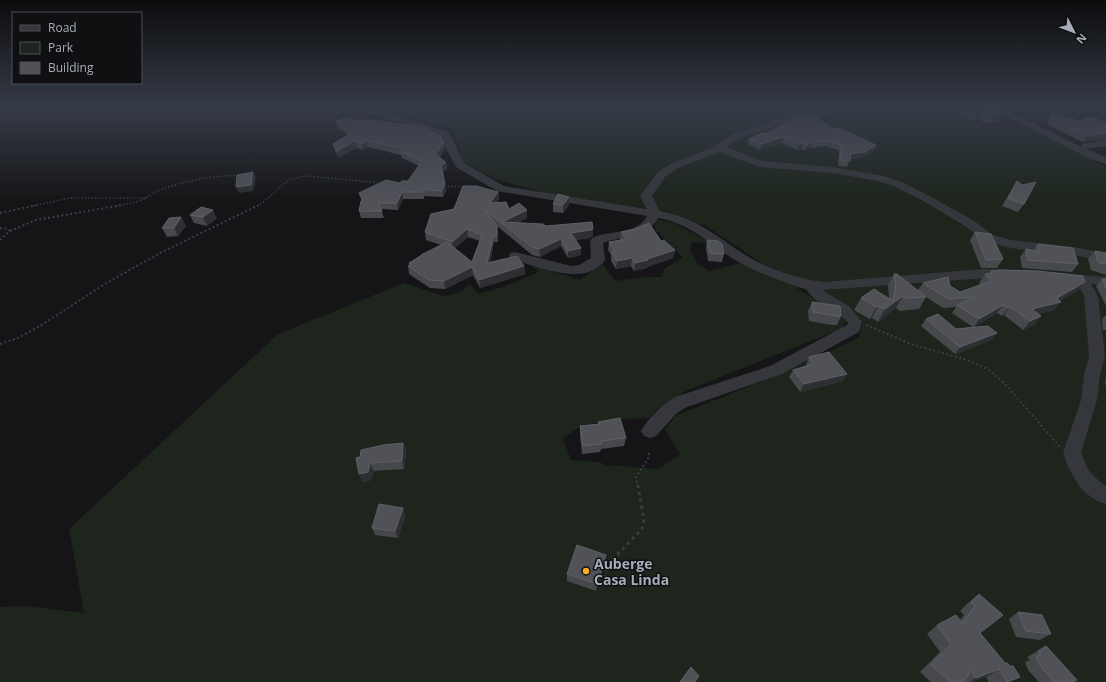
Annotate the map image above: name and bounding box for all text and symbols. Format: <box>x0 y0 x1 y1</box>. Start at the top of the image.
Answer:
legend <box>12 12 142 84</box>
north arrow <box>1054 12 1094 52</box>
text: Road <box>48 19 77 36</box>
text: N <box>1073 31 1090 47</box>
text: Park <box>48 39 74 56</box>
text: Building <box>48 59 94 76</box>
place label: Auberge Casa Linda <box>594 554 669 589</box>
marker: Auberge Casa Linda <box>581 566 591 576</box>

